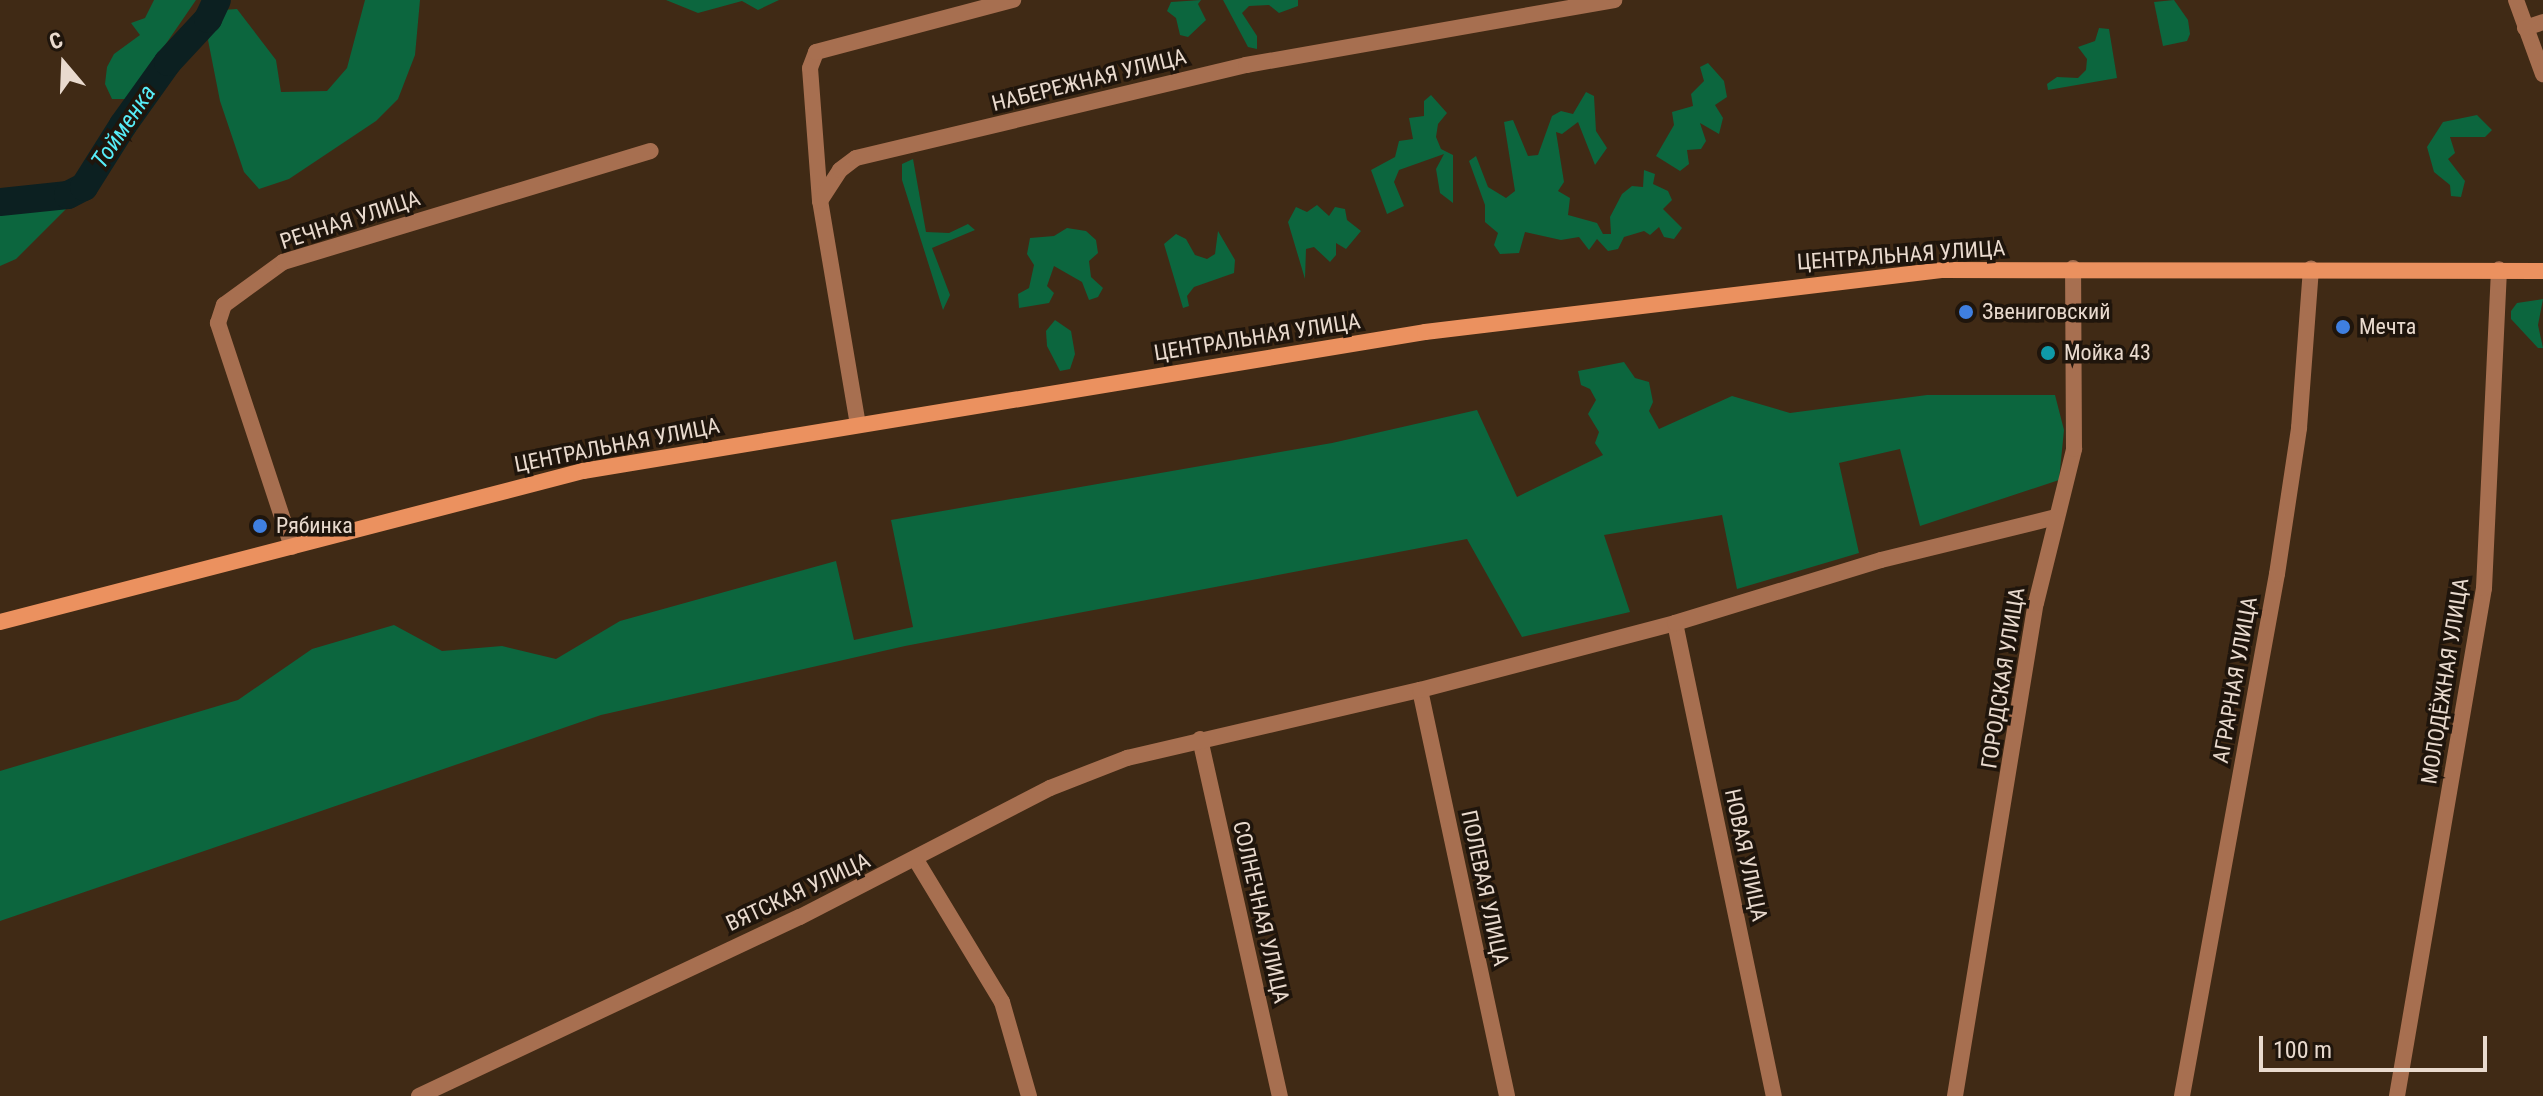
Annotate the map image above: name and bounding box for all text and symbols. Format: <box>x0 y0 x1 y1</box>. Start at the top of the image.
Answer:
north arrow <box>24 24 104 104</box>
text: С <box>46 27 66 55</box>
street label: НАБЕРЕЖНАЯ УЛИЦА <box>989 43 1189 117</box>
water label: Тойменка <box>86 80 162 174</box>
street label: РЕЧНАЯ УЛИЦА <box>277 185 423 255</box>
street label: ЦЕНТРАЛЬНАЯ УЛИЦА <box>1796 235 2006 275</box>
place label: Звениговский <box>1982 299 2110 325</box>
marker: Звениговский <box>1957 303 1975 321</box>
street label: ЦЕНТРАЛЬНАЯ УЛИЦА <box>1152 308 1362 366</box>
place label: Мечта <box>2359 314 2416 340</box>
marker: Мечта <box>2334 318 2352 336</box>
place label: Мойка 43 <box>2064 340 2151 366</box>
marker: Мойка 43 <box>2039 344 2057 362</box>
street label: ЦЕНТРАЛЬНАЯ УЛИЦА <box>512 412 722 478</box>
place label: Рябинка <box>276 513 353 539</box>
marker: Рябинка <box>251 517 269 535</box>
street label: МОЛОДЁЖНАЯ УЛИЦА <box>2416 576 2474 786</box>
street label: ГОРОДСКАЯ УЛИЦА <box>1976 586 2030 770</box>
street label: АГРАРНАЯ УЛИЦА <box>2207 595 2263 765</box>
street label: НОВАЯ УЛИЦА <box>1719 786 1773 924</box>
street label: ПОЛЕВАЯ УЛИЦА <box>1456 808 1514 968</box>
street label: СОЛНЕЧНАЯ УЛИЦА <box>1227 818 1295 1006</box>
street label: ВЯТСКАЯ УЛИЦА <box>722 847 874 937</box>
scale bar <box>2263 1020 2491 1070</box>
text: 100 m <box>2273 1036 2332 1064</box>

